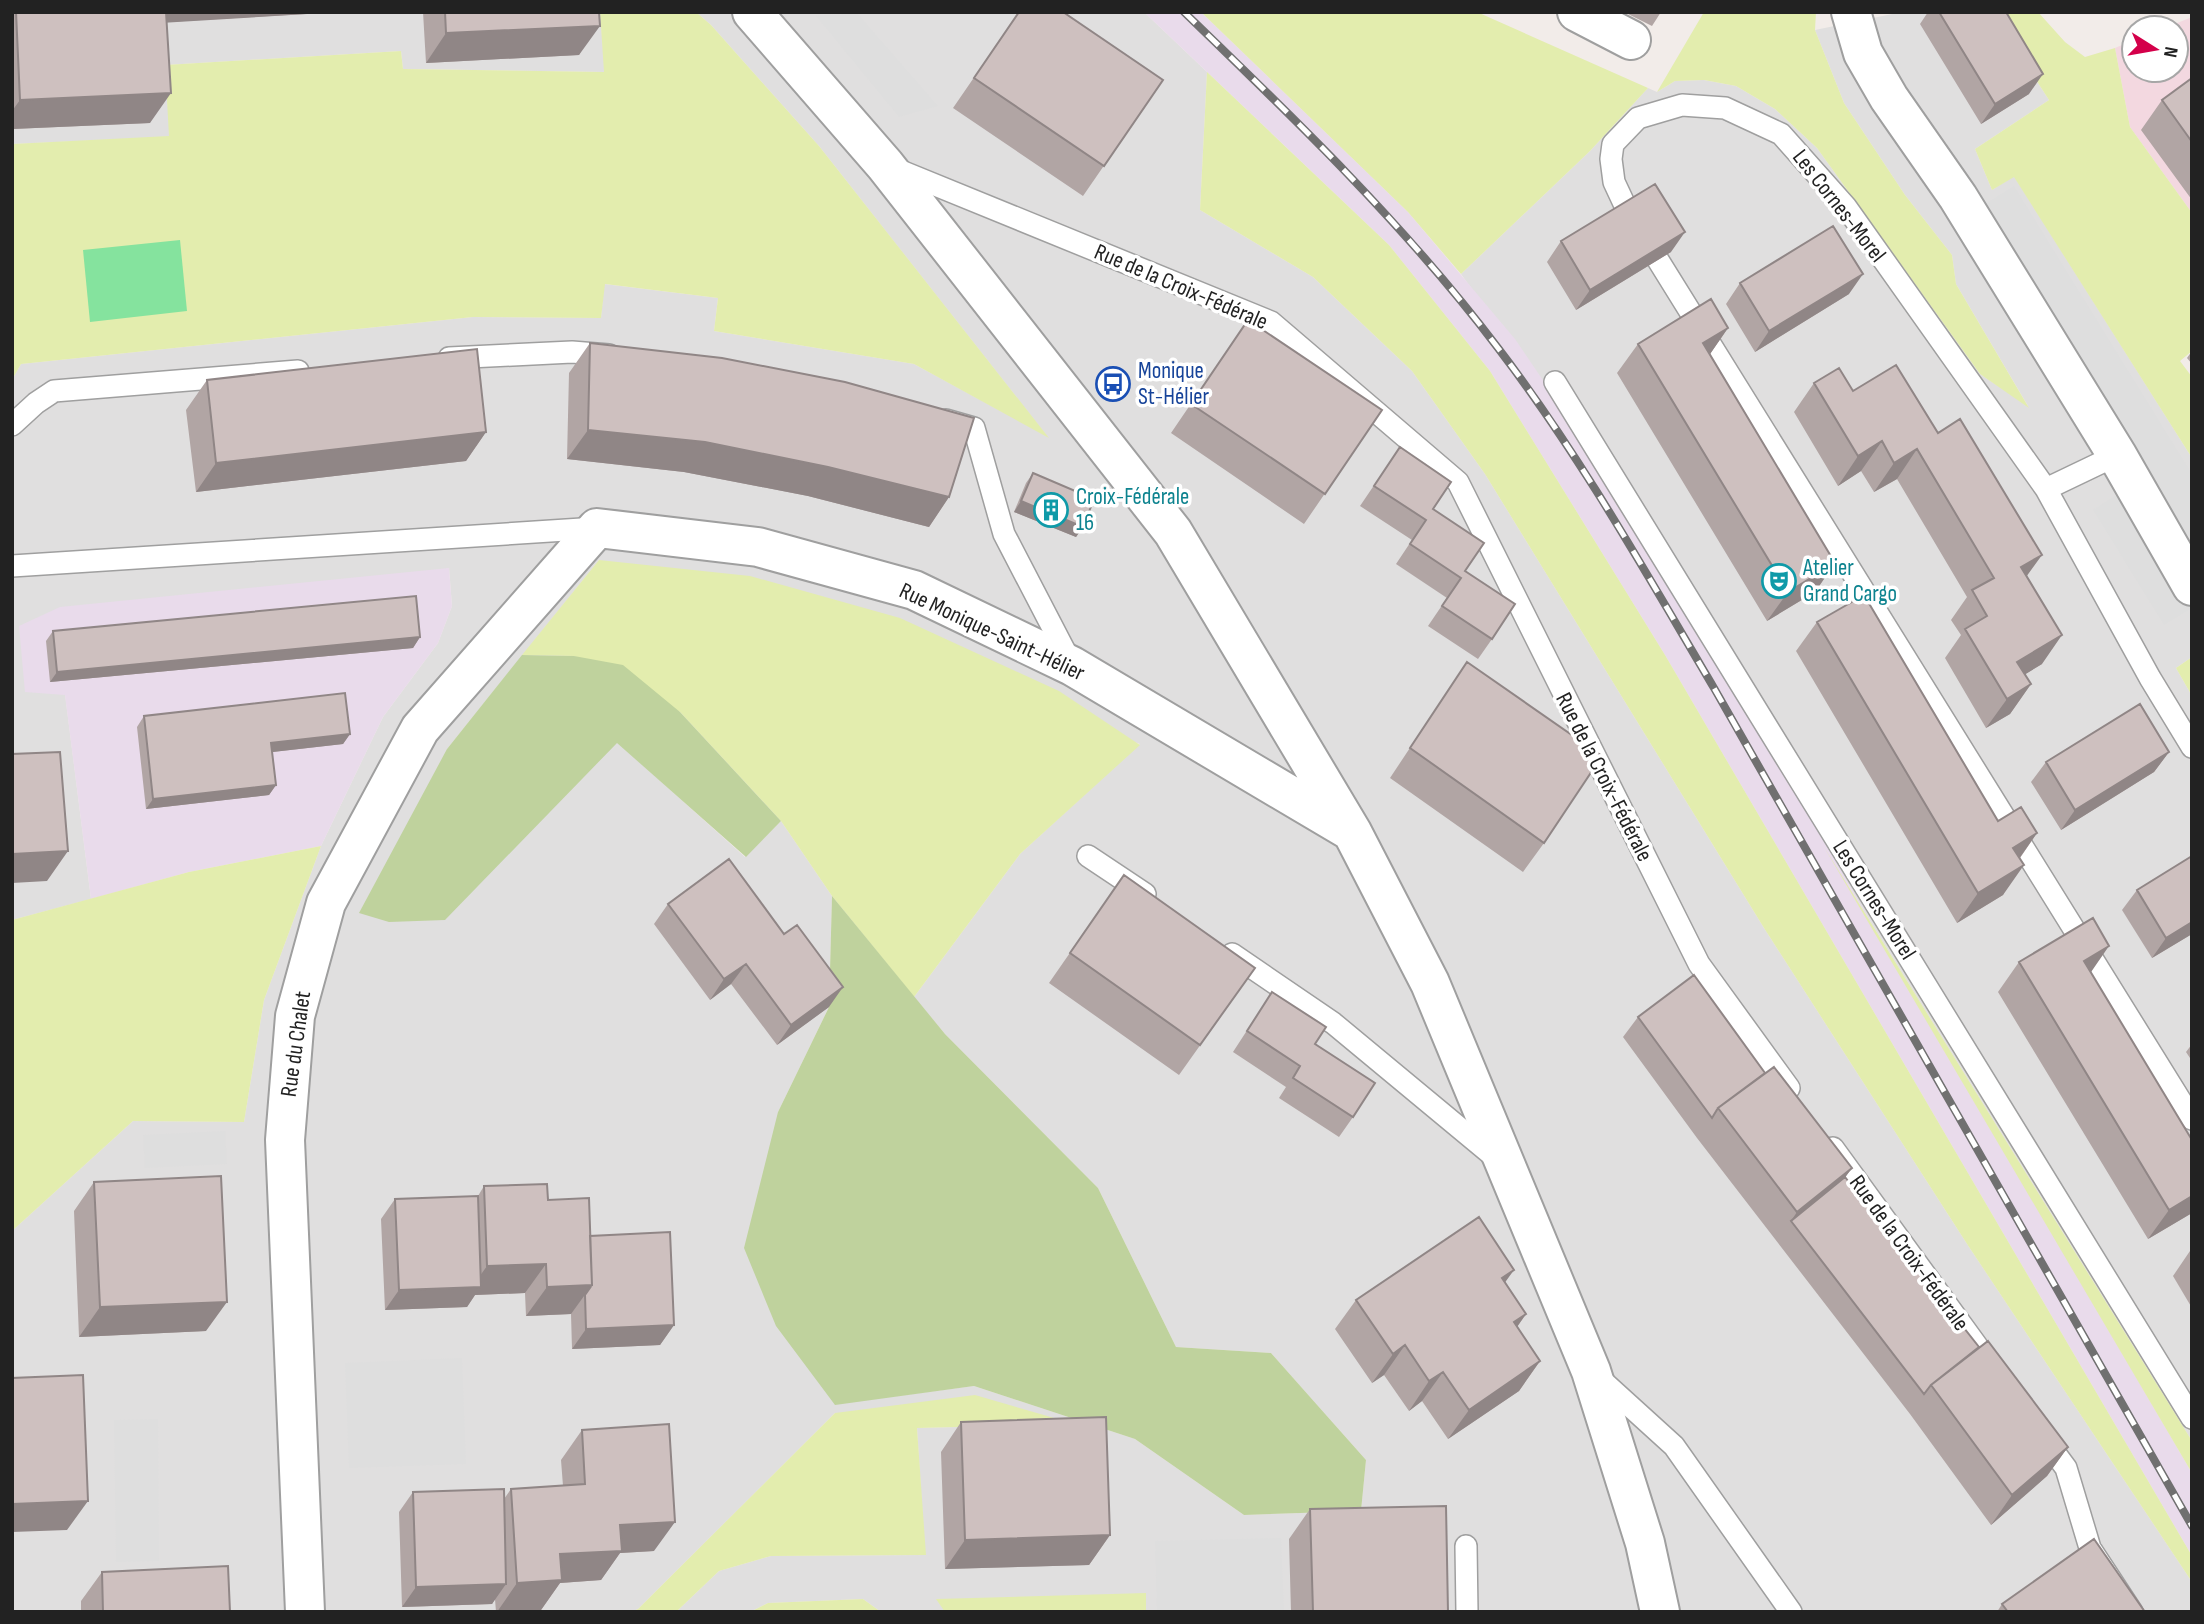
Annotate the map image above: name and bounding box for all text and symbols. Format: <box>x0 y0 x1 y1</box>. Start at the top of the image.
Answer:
north arrow <box>2120 14 2190 84</box>
text: N <box>2158 45 2182 59</box>
street label: Les Cornes-Morel <box>1786 144 1892 268</box>
street label: Rue de la Croix-Fédérale <box>1090 238 1272 336</box>
place label: Monique St-Hélier <box>1138 357 1210 411</box>
bus stop icon: Monique St-Hélier <box>1094 365 1132 403</box>
place label: Croix-Fédérale 16 <box>1076 483 1189 537</box>
building icon: Croix-Fédérale 16 <box>1032 491 1070 529</box>
place label: Atelier Grand Cargo <box>1802 554 1897 608</box>
theatre icon: Atelier Grand Cargo <box>1760 562 1798 600</box>
street label: Rue Monique-Saint-Hélier <box>895 577 1090 687</box>
street label: Rue de la Croix-Fédérale <box>1549 688 1659 866</box>
street label: Les Cornes-Morel <box>1826 835 1922 965</box>
street label: Rue du Chalet <box>275 989 317 1099</box>
street label: Rue de la Croix-Fédérale <box>1843 1170 1975 1336</box>

